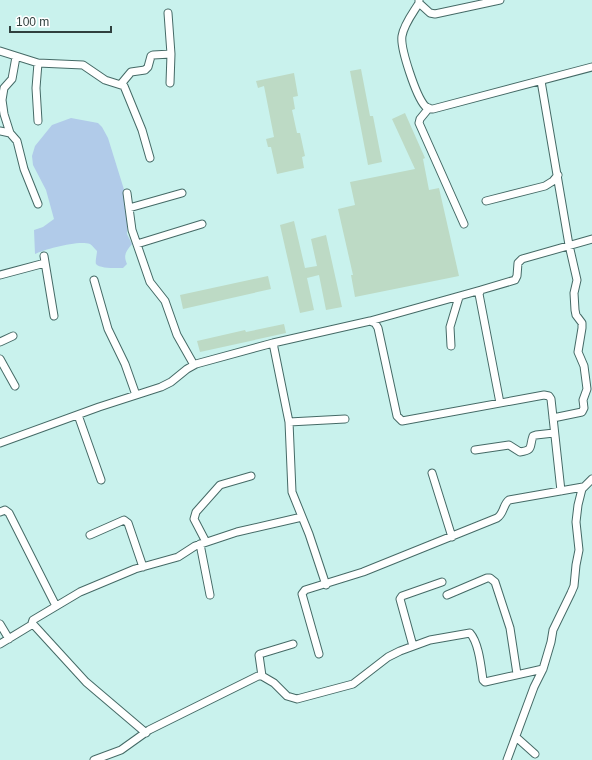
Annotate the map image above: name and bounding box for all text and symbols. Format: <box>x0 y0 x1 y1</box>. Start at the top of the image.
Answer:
scale bar <box>10 8 111 34</box>
text: 100 m <box>16 15 49 29</box>

